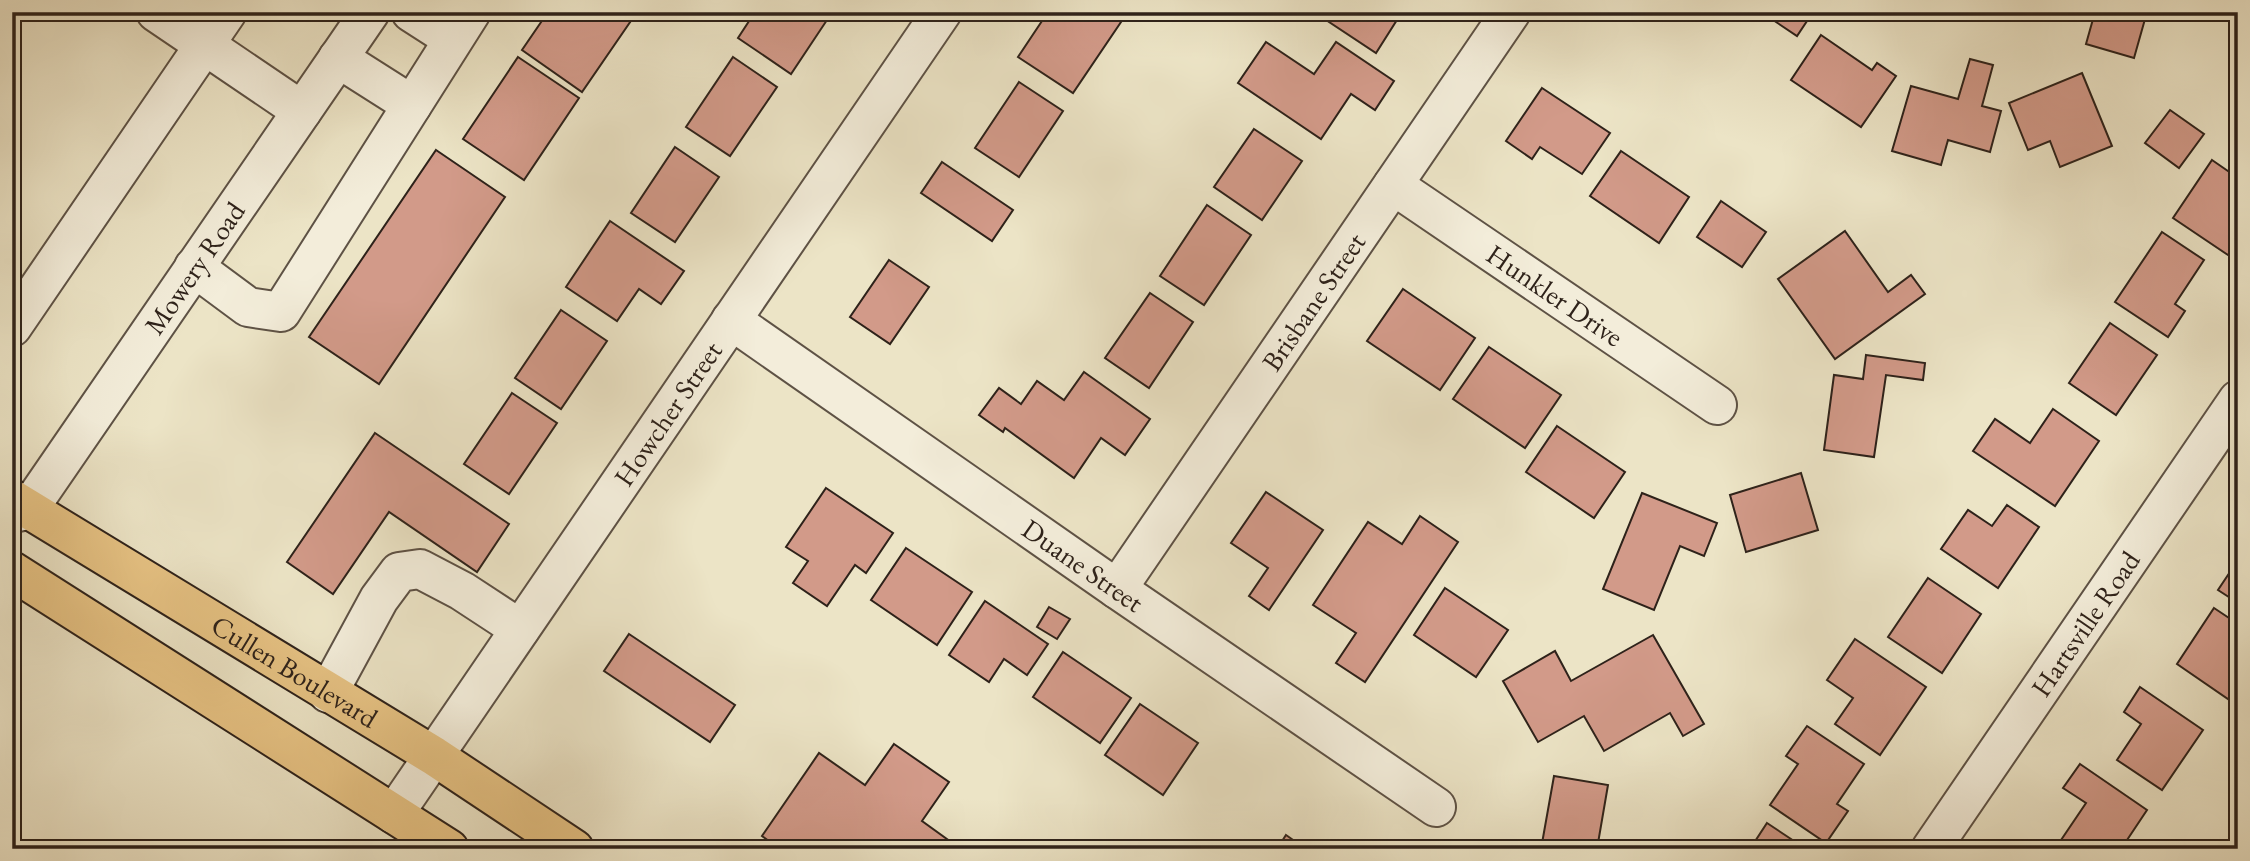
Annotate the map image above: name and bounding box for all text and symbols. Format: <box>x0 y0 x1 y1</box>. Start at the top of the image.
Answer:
street label: Mowery Road <box>136 194 253 341</box>
street label: Brisbane Street <box>1253 225 1373 378</box>
street label: Hunkler Drive <box>1480 236 1631 354</box>
street label: Howcher Street <box>605 334 730 493</box>
street label: Duane Street <box>1015 511 1151 620</box>
street label: Hartsville Road <box>2023 543 2148 703</box>
street label: Cullen Boulevard <box>205 607 385 736</box>

